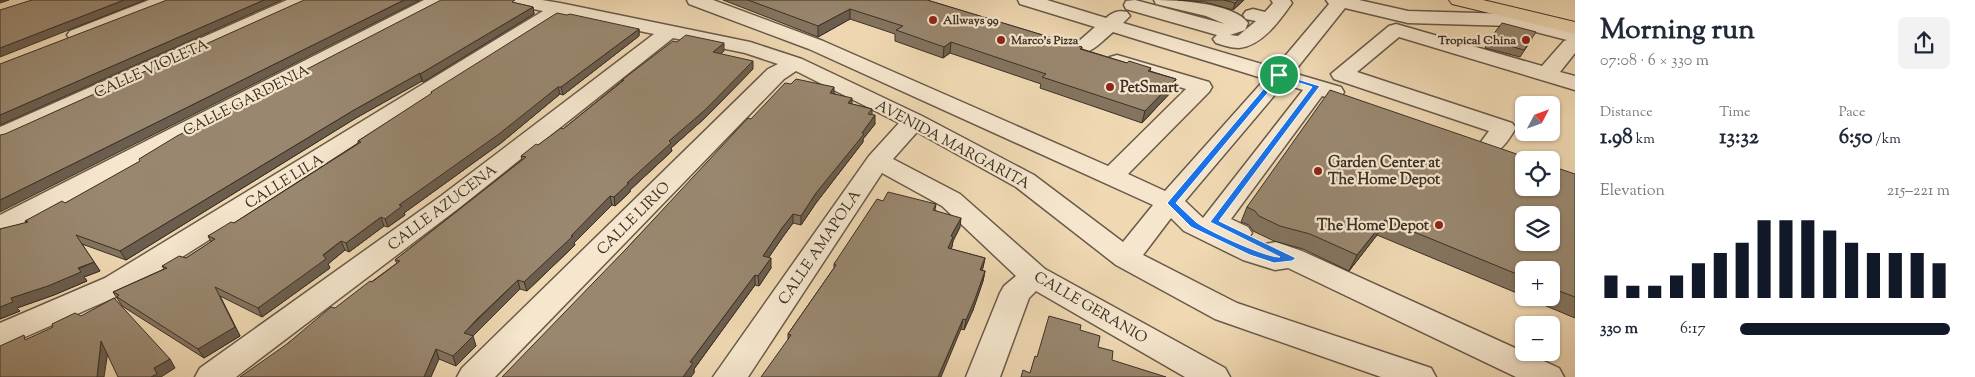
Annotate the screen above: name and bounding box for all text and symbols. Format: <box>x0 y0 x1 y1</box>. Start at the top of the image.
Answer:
text: Morning run <box>1600 11 1755 51</box>
place label: Allways 99 <box>942 12 999 30</box>
marker: Allways 99 <box>927 14 939 26</box>
button: share <box>1898 17 1950 69</box>
place label: Marco's Pizza <box>1010 32 1079 50</box>
place label: Tropical China <box>1437 32 1516 50</box>
marker: Marco's Pizza <box>995 34 1007 46</box>
marker: Tropical China <box>1520 34 1532 46</box>
street label: CALLE VIOLETA <box>91 35 212 104</box>
text: 07:08 · 6 × 330 m <box>1600 50 1709 73</box>
pin <box>1258 54 1300 96</box>
street label: CALLE GARDENIA <box>180 60 313 142</box>
icon: arrive <box>1265 61 1293 89</box>
place label: PetSmart <box>1120 78 1180 99</box>
marker: PetSmart <box>1104 81 1116 93</box>
street label: AVENIDA MARGARITA <box>871 96 1033 195</box>
north arrow <box>1515 96 1560 141</box>
map controls <box>1515 96 1560 361</box>
text: Distance <box>1600 103 1653 123</box>
text: Time <box>1719 103 1750 123</box>
text: Pace <box>1839 103 1865 123</box>
text: 1.98 <box>1600 123 1633 153</box>
text: 13:32 <box>1719 123 1759 153</box>
text: 6:50 <box>1839 123 1873 153</box>
text: km <box>1633 130 1655 150</box>
text: /km <box>1873 130 1901 150</box>
street label: CALLE LILA <box>241 150 328 215</box>
button: locate <box>1515 151 1560 196</box>
place label: Garden Center at The Home Depot <box>1328 153 1441 191</box>
street label: CALLE AZUCENA <box>384 160 502 256</box>
marker: Garden Center at The Home Depot <box>1312 165 1324 177</box>
street label: CALLE LIRIO <box>593 177 676 261</box>
text: Elevation <box>1600 180 1665 203</box>
text: 215–221 m <box>1887 180 1950 203</box>
street label: CALLE AMAPOLA <box>774 186 867 310</box>
button: layers <box>1515 206 1560 251</box>
place label: The Home Depot <box>1317 216 1430 237</box>
marker: The Home Depot <box>1433 219 1445 231</box>
button: + <box>1515 261 1560 306</box>
street label: CALLE GERANIO <box>1030 267 1151 349</box>
button: − <box>1515 316 1560 361</box>
text: 330 m <box>1600 318 1638 341</box>
text: 6:17 <box>1680 318 1705 341</box>

